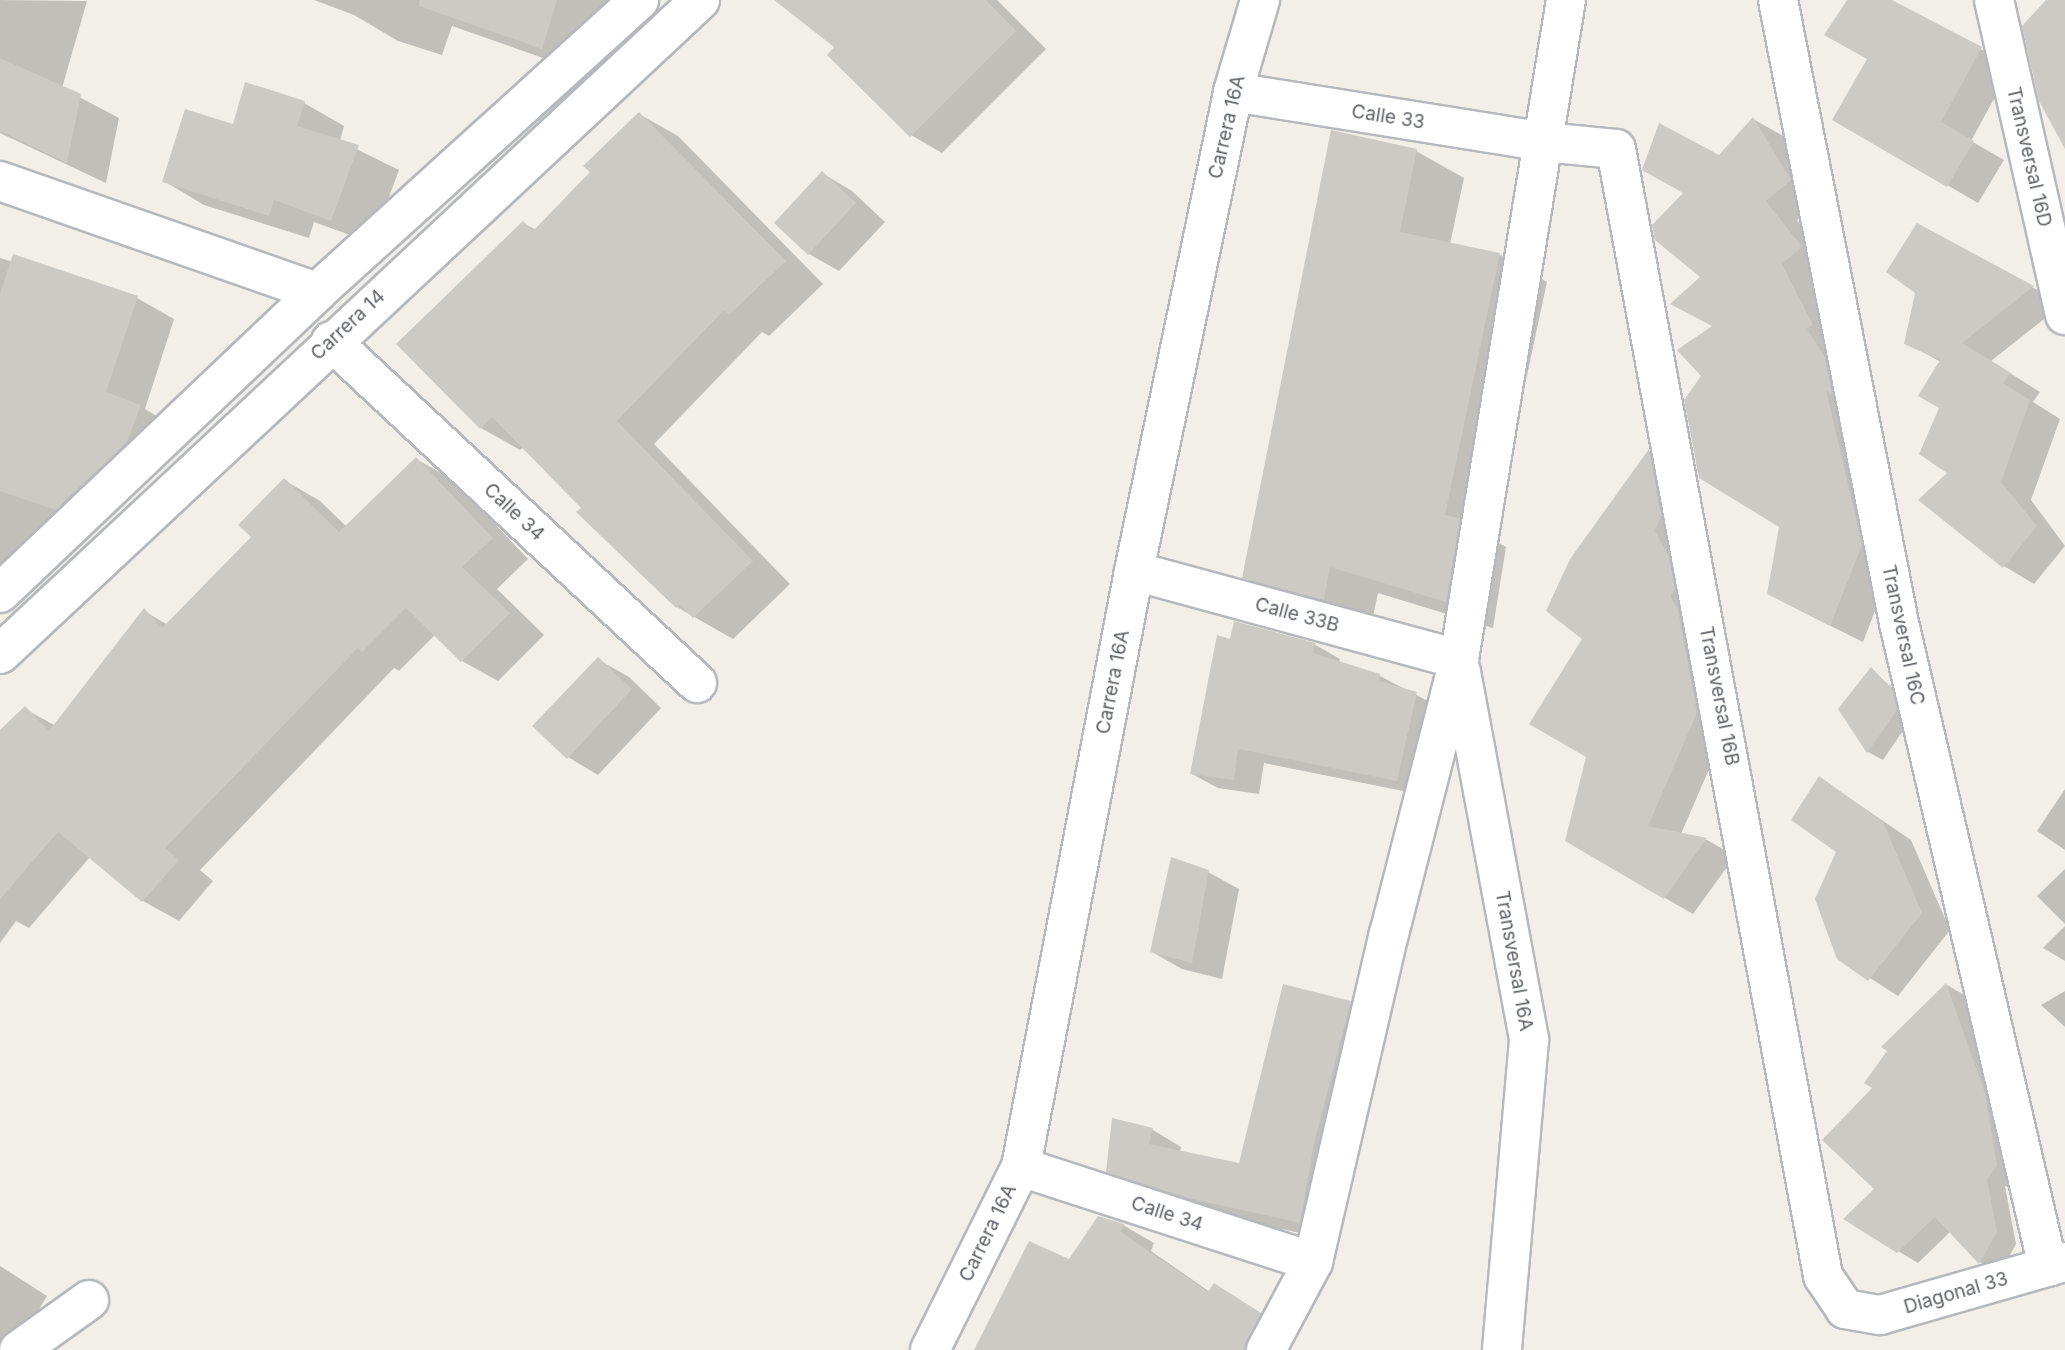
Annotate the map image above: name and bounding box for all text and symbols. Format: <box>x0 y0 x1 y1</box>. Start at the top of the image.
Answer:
street label: Carrera 16A <box>1204 73 1250 181</box>
street label: Transversal 16D <box>2002 85 2056 229</box>
street label: Calle 33 <box>1350 100 1426 134</box>
street label: Carrera 14 <box>306 285 390 365</box>
street label: Calle 34 <box>479 478 549 546</box>
street label: Transversal 16C <box>1877 563 1929 707</box>
street label: Calle 33B <box>1252 593 1342 637</box>
street label: Transversal 16B <box>1694 624 1744 768</box>
street label: Carrera 16A <box>1092 628 1134 736</box>
street label: Transversal 16A <box>1490 889 1538 1033</box>
street label: Carrera 16A <box>955 1181 1021 1285</box>
street label: Calle 34 <box>1128 1192 1206 1236</box>
street label: Diagonal 33 <box>1901 1267 2011 1319</box>

